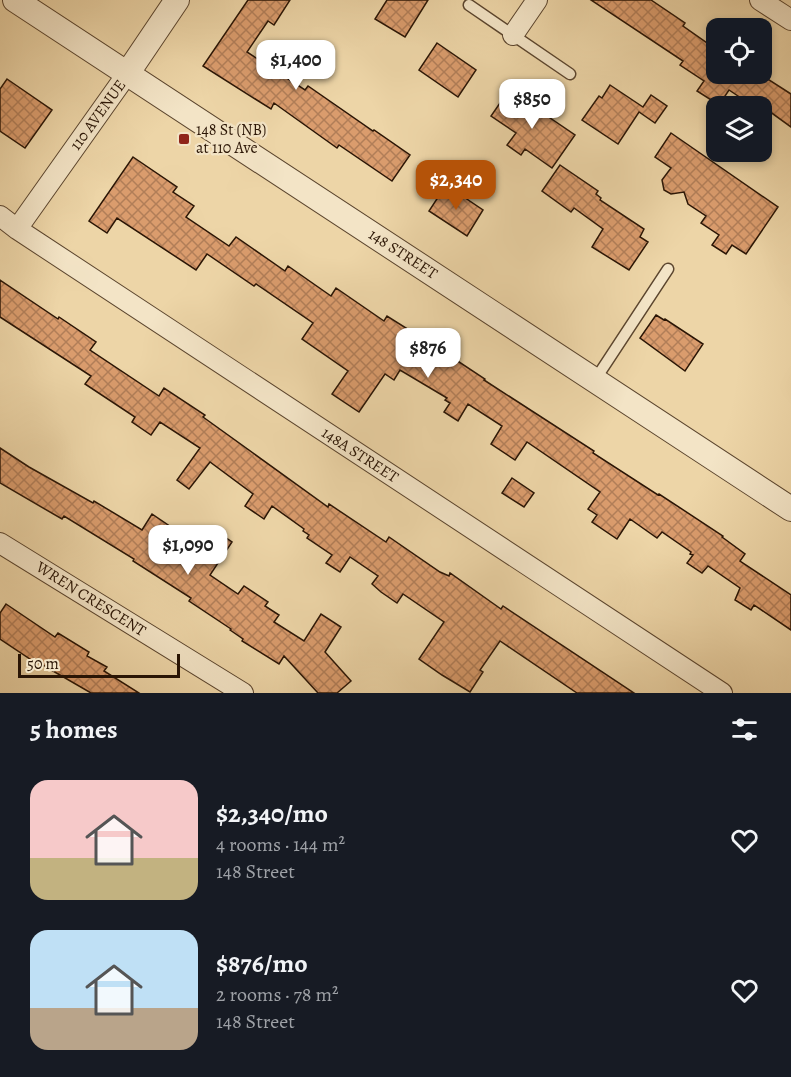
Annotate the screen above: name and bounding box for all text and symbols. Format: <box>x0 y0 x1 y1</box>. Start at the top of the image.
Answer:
map controls <box>706 18 772 162</box>
button: locate <box>706 18 772 84</box>
pin: $1,400 <box>247 40 345 91</box>
text: $1,400 <box>270 46 322 73</box>
street label: 110 AVENUE <box>65 75 131 155</box>
pin: $850 <box>496 79 568 130</box>
text: $850 <box>513 85 551 112</box>
button: layers <box>706 96 772 162</box>
place label: 148 St (NB) at 110 Ave <box>196 119 266 159</box>
marker: 148 St (NB) at 110 Ave <box>177 132 191 146</box>
pin: $2,340 <box>407 160 505 211</box>
text: $2,340 <box>430 166 482 193</box>
street label: 148 STREET <box>364 223 442 285</box>
pin: $876 <box>392 328 464 379</box>
text: $876 <box>410 334 446 361</box>
street label: 148A STREET <box>317 422 403 488</box>
pin: $1,090 <box>139 525 237 576</box>
text: $1,090 <box>162 531 214 558</box>
street label: WREN CRESCENT <box>31 556 150 642</box>
scale bar <box>18 651 180 678</box>
text: 50 m <box>27 653 59 675</box>
text: 5 homes <box>30 712 118 747</box>
icon: filters <box>728 713 761 746</box>
text: $2,340/mo <box>216 796 328 831</box>
icon: home <box>78 804 150 876</box>
icon: heart <box>728 824 761 857</box>
text: 4 rooms · 144 m² <box>216 831 345 858</box>
text: 148 Street <box>216 858 295 885</box>
text: $876/mo <box>216 946 308 981</box>
icon: home <box>78 954 150 1026</box>
icon: heart <box>728 974 761 1007</box>
text: 2 rooms · 78 m² <box>216 981 339 1008</box>
text: 148 Street <box>216 1008 295 1035</box>

